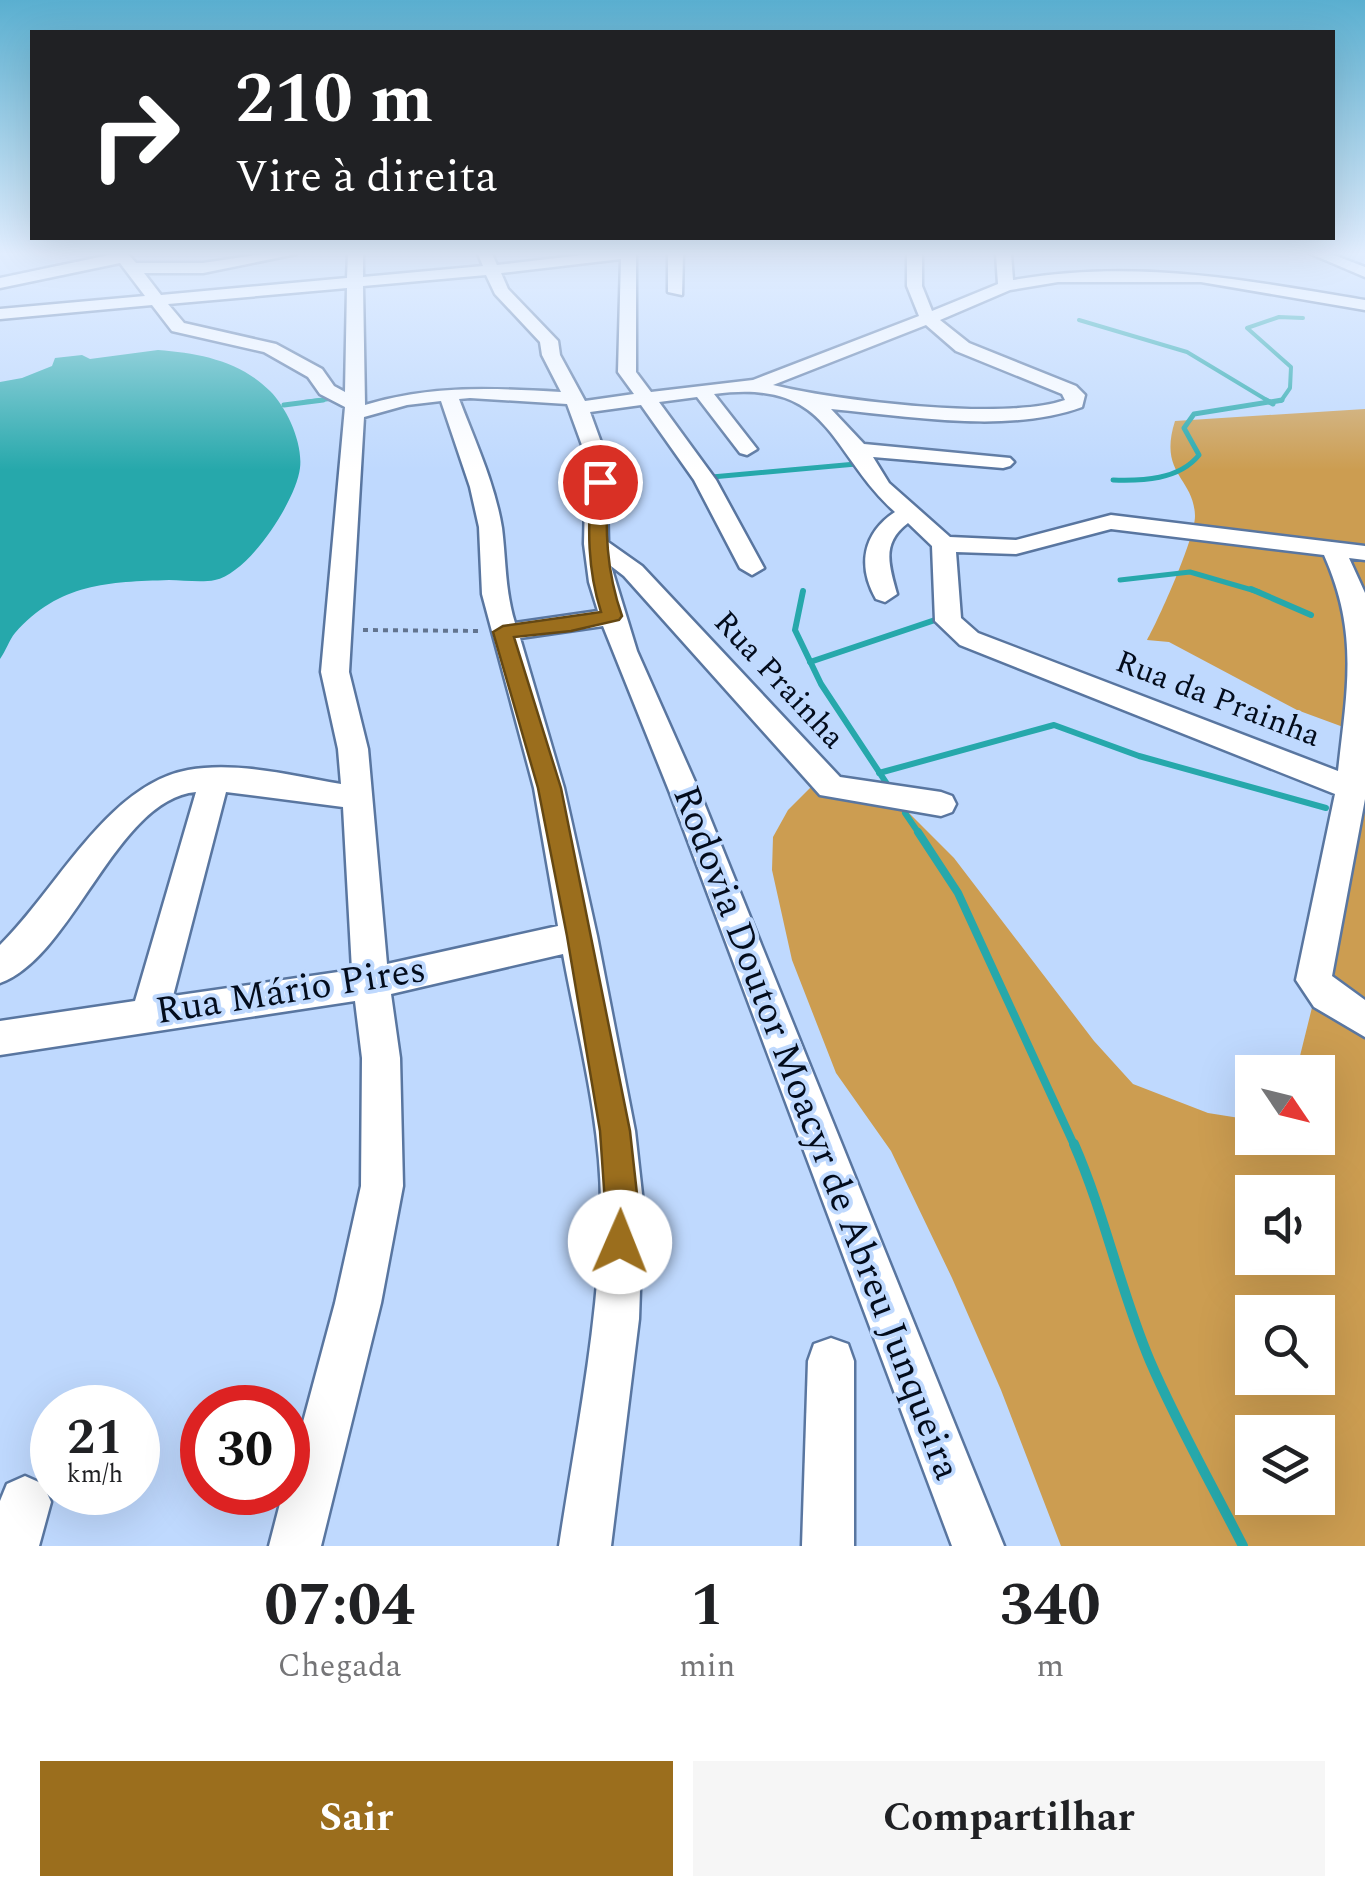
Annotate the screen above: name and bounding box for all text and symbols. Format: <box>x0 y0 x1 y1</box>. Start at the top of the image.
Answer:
text: 210 m <box>235 47 433 153</box>
icon: right <box>70 70 200 200</box>
text: Vire à direita <box>235 143 497 212</box>
pin <box>558 440 643 525</box>
icon: arrive <box>573 455 628 510</box>
street label: Rua Prainha <box>702 600 857 761</box>
street label: Rua da Prainha <box>1108 637 1328 761</box>
street label: Rodovia Doutor Moacyr de Abreu Junqueira <box>656 777 976 1489</box>
street label: Rua Mário Pires <box>152 941 430 1041</box>
north arrow <box>1235 1055 1335 1155</box>
map controls <box>1235 1055 1335 1515</box>
button: sound <box>1235 1175 1335 1275</box>
position arrow <box>568 1190 672 1294</box>
button: search <box>1235 1295 1335 1395</box>
speed limit sign: 30 <box>180 1385 310 1515</box>
text: 21 <box>67 1400 123 1476</box>
button: layers <box>1235 1415 1335 1515</box>
text: km/h <box>67 1456 123 1494</box>
text: 07:04 <box>264 1560 415 1652</box>
text: 1 <box>691 1560 724 1652</box>
text: 340 <box>1000 1560 1101 1652</box>
text: Chegada <box>278 1642 402 1691</box>
text: min <box>679 1642 735 1691</box>
text: m <box>1036 1642 1064 1691</box>
button: Sair <box>40 1761 673 1876</box>
button: Compartilhar <box>693 1761 1325 1876</box>

